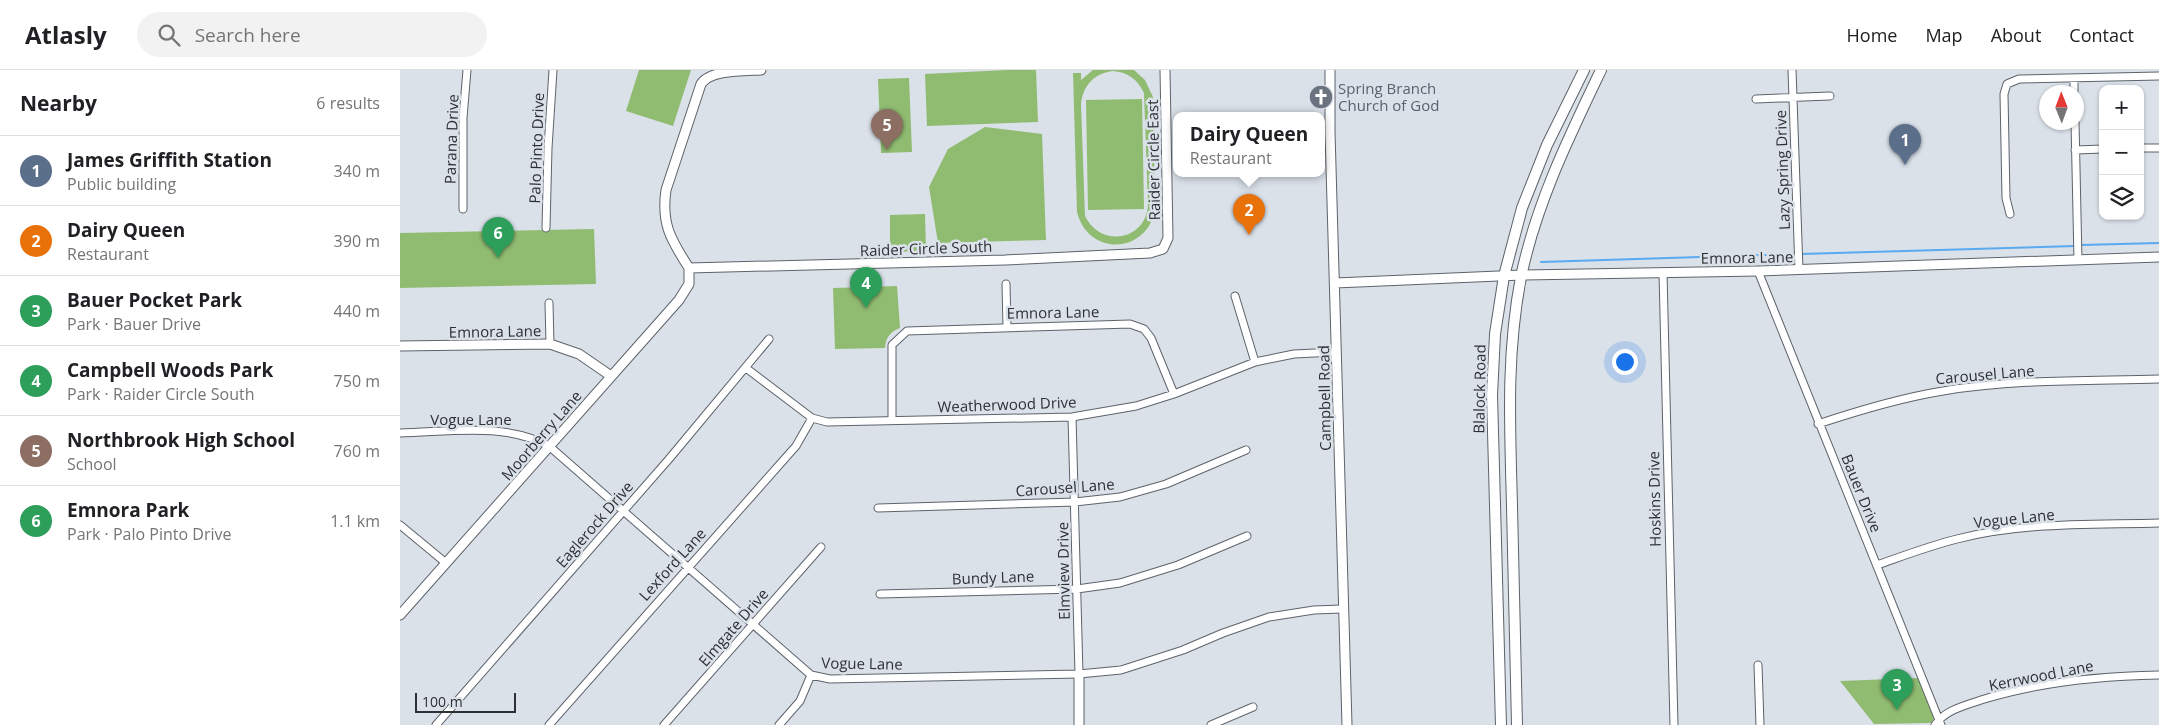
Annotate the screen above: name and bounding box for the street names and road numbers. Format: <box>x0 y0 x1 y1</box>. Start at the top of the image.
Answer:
street label: Palo Pinto Drive <box>524 92 548 204</box>
street label: Parana Drive <box>439 94 463 184</box>
street label: Raider Circle East <box>1142 99 1164 221</box>
street label: Lazy Spring Drive <box>1770 110 1794 230</box>
street label: Raider Circle South <box>859 236 993 260</box>
street label: Emnora Lane <box>1701 246 1793 268</box>
street label: Emnora Lane <box>1007 301 1099 323</box>
street label: Emnora Lane <box>449 320 541 342</box>
street label: Blalock Road <box>1468 344 1490 434</box>
street label: Campbell Road <box>1313 345 1335 451</box>
street label: Carousel Lane <box>1935 360 2035 388</box>
street label: Moorberry Lane <box>496 386 586 484</box>
street label: Weatherwood Drive <box>937 392 1077 416</box>
street label: Vogue Lane <box>430 409 512 429</box>
street label: Hoskins Drive <box>1643 451 1665 547</box>
street label: Bauer Drive <box>1837 451 1887 535</box>
street label: Carousel Lane <box>1015 474 1115 500</box>
street label: Eaglerock Drive <box>551 477 637 571</box>
street label: Vogue Lane <box>1972 504 2056 532</box>
street label: Elmview Drive <box>1052 522 1074 620</box>
street label: Lexford Lane <box>634 523 710 605</box>
street label: Bundy Lane <box>951 566 1035 588</box>
street label: Elmgate Drive <box>694 584 772 670</box>
street label: Vogue Lane <box>821 652 903 674</box>
street label: Kerrwood Lane <box>1987 655 2095 695</box>

